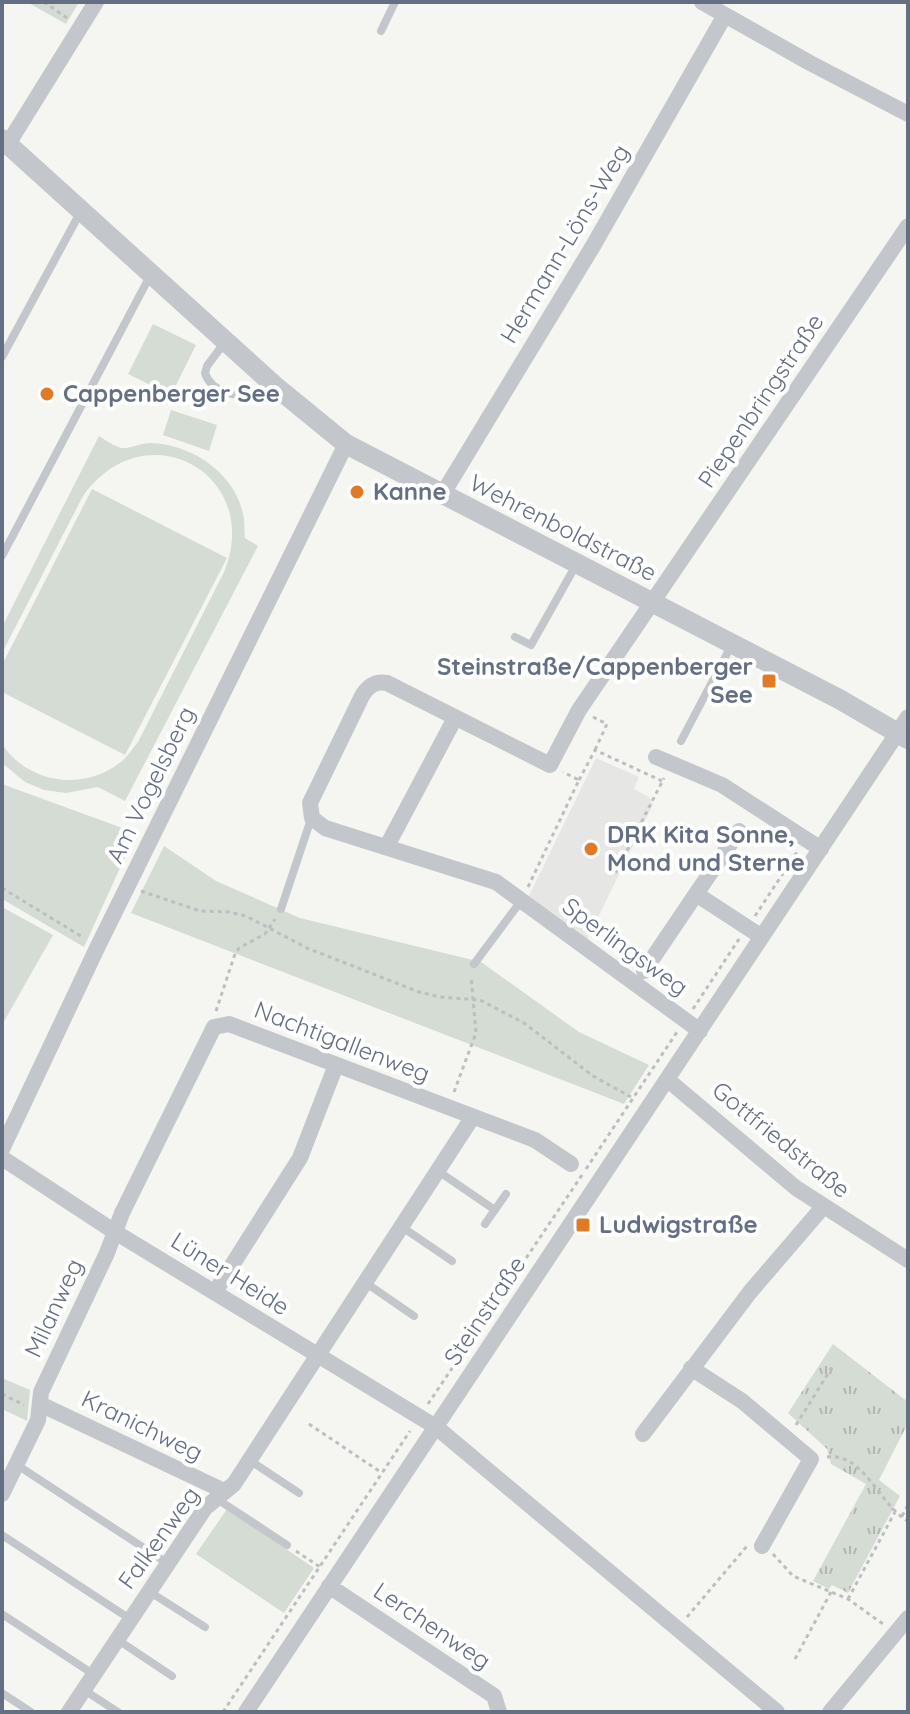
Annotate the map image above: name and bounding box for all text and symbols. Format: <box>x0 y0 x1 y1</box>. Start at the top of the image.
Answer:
street label: Hermann-Löns-Weg <box>493 139 635 348</box>
street label: Piepenbringstraße <box>691 308 830 493</box>
place label: Cappenberger See <box>63 378 280 408</box>
marker: Cappenberger See <box>38 385 56 403</box>
street label: Wehrenboldstraße <box>465 467 662 587</box>
place label: Kanne <box>373 476 447 506</box>
marker: Kanne <box>348 483 366 501</box>
place label: Steinstraße/Cappenberger See <box>437 651 753 709</box>
marker: Steinstraße/Cappenberger See <box>760 672 778 690</box>
street label: Am Vogelsberg <box>99 701 201 868</box>
place label: DRK Kita Sonne, Mond und Sterne <box>607 819 805 877</box>
marker: DRK Kita Sonne, Mond und Sterne <box>582 840 600 858</box>
street label: Sperlingsweg <box>557 891 694 1002</box>
street label: Nachtigallenweg <box>250 994 434 1088</box>
street label: Gottfriedstraße <box>707 1074 857 1204</box>
place label: Ludwigstraße <box>599 1209 758 1239</box>
marker: Ludwigstraße <box>574 1216 592 1234</box>
street label: Lüner Heide <box>166 1225 295 1321</box>
street label: Steinstraße <box>437 1250 532 1371</box>
street label: Milanweg <box>17 1253 89 1362</box>
street label: Kranichweg <box>77 1383 208 1467</box>
street label: Falkenweg <box>111 1480 205 1595</box>
street label: Lerchenweg <box>368 1575 497 1675</box>

